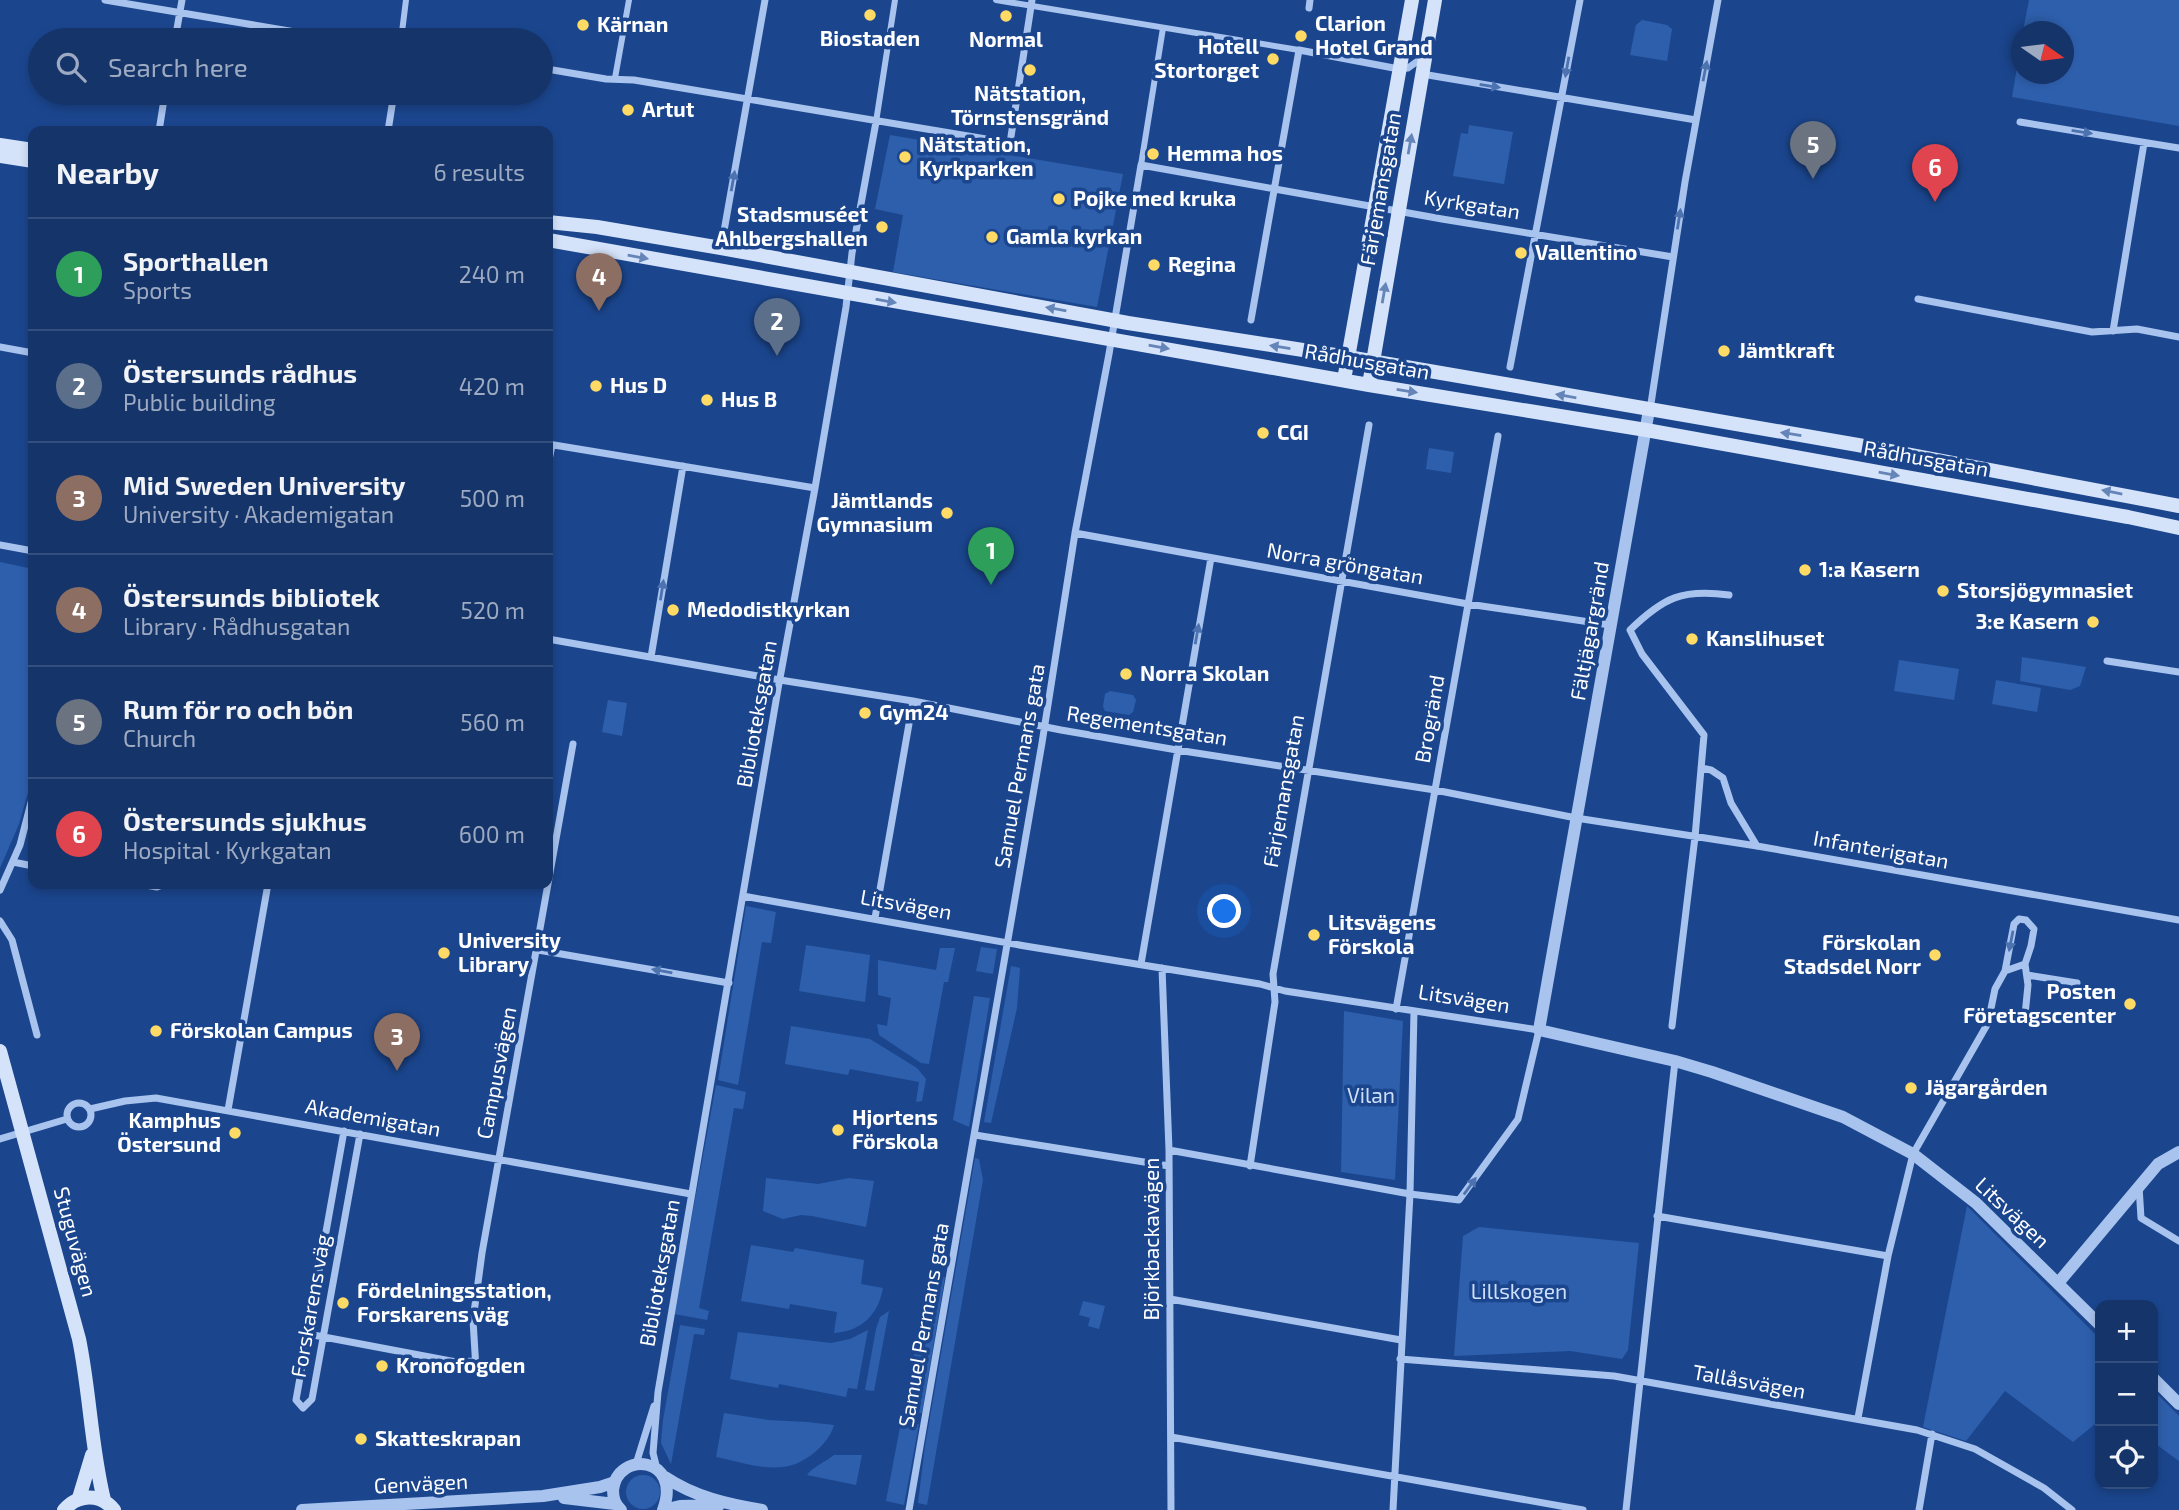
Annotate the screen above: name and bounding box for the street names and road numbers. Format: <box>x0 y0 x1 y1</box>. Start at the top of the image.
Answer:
street label: Färjemansgatan <box>1354 110 1406 267</box>
street label: Kyrkgatan <box>1422 184 1522 223</box>
street label: Rådhusgatan <box>1303 337 1432 384</box>
street label: Rådhusgatan <box>1862 434 1991 481</box>
street label: Norra gröngatan <box>1265 536 1426 589</box>
street label: Fältjägargränd <box>1564 559 1614 702</box>
street label: Biblioteksgatan <box>730 638 781 789</box>
street label: Samuel Permans gata <box>988 661 1049 870</box>
street label: Brogränd <box>1408 673 1449 765</box>
street label: Regementsgatan <box>1065 699 1229 750</box>
street label: Färjemansgatan <box>1257 712 1309 869</box>
street label: Infanterigatan <box>1812 824 1951 873</box>
street label: Litsvägen <box>859 883 954 924</box>
street label: Litsvägen <box>1417 978 1512 1017</box>
street label: Campusvägen <box>470 1004 521 1141</box>
street label: Akademigatan <box>304 1092 443 1141</box>
street label: Björkbackavägen <box>1138 1158 1164 1320</box>
street label: Litsvägen <box>1971 1171 2055 1253</box>
street label: Stuguvägen <box>50 1184 103 1299</box>
street label: Biblioteksgatan <box>633 1197 684 1348</box>
street label: Samuel Permans gata <box>892 1220 953 1429</box>
street label: Forskarens väg <box>285 1232 334 1379</box>
street label: Tallåsvägen <box>1691 1358 1808 1403</box>
street label: Genvägen <box>373 1468 469 1497</box>

